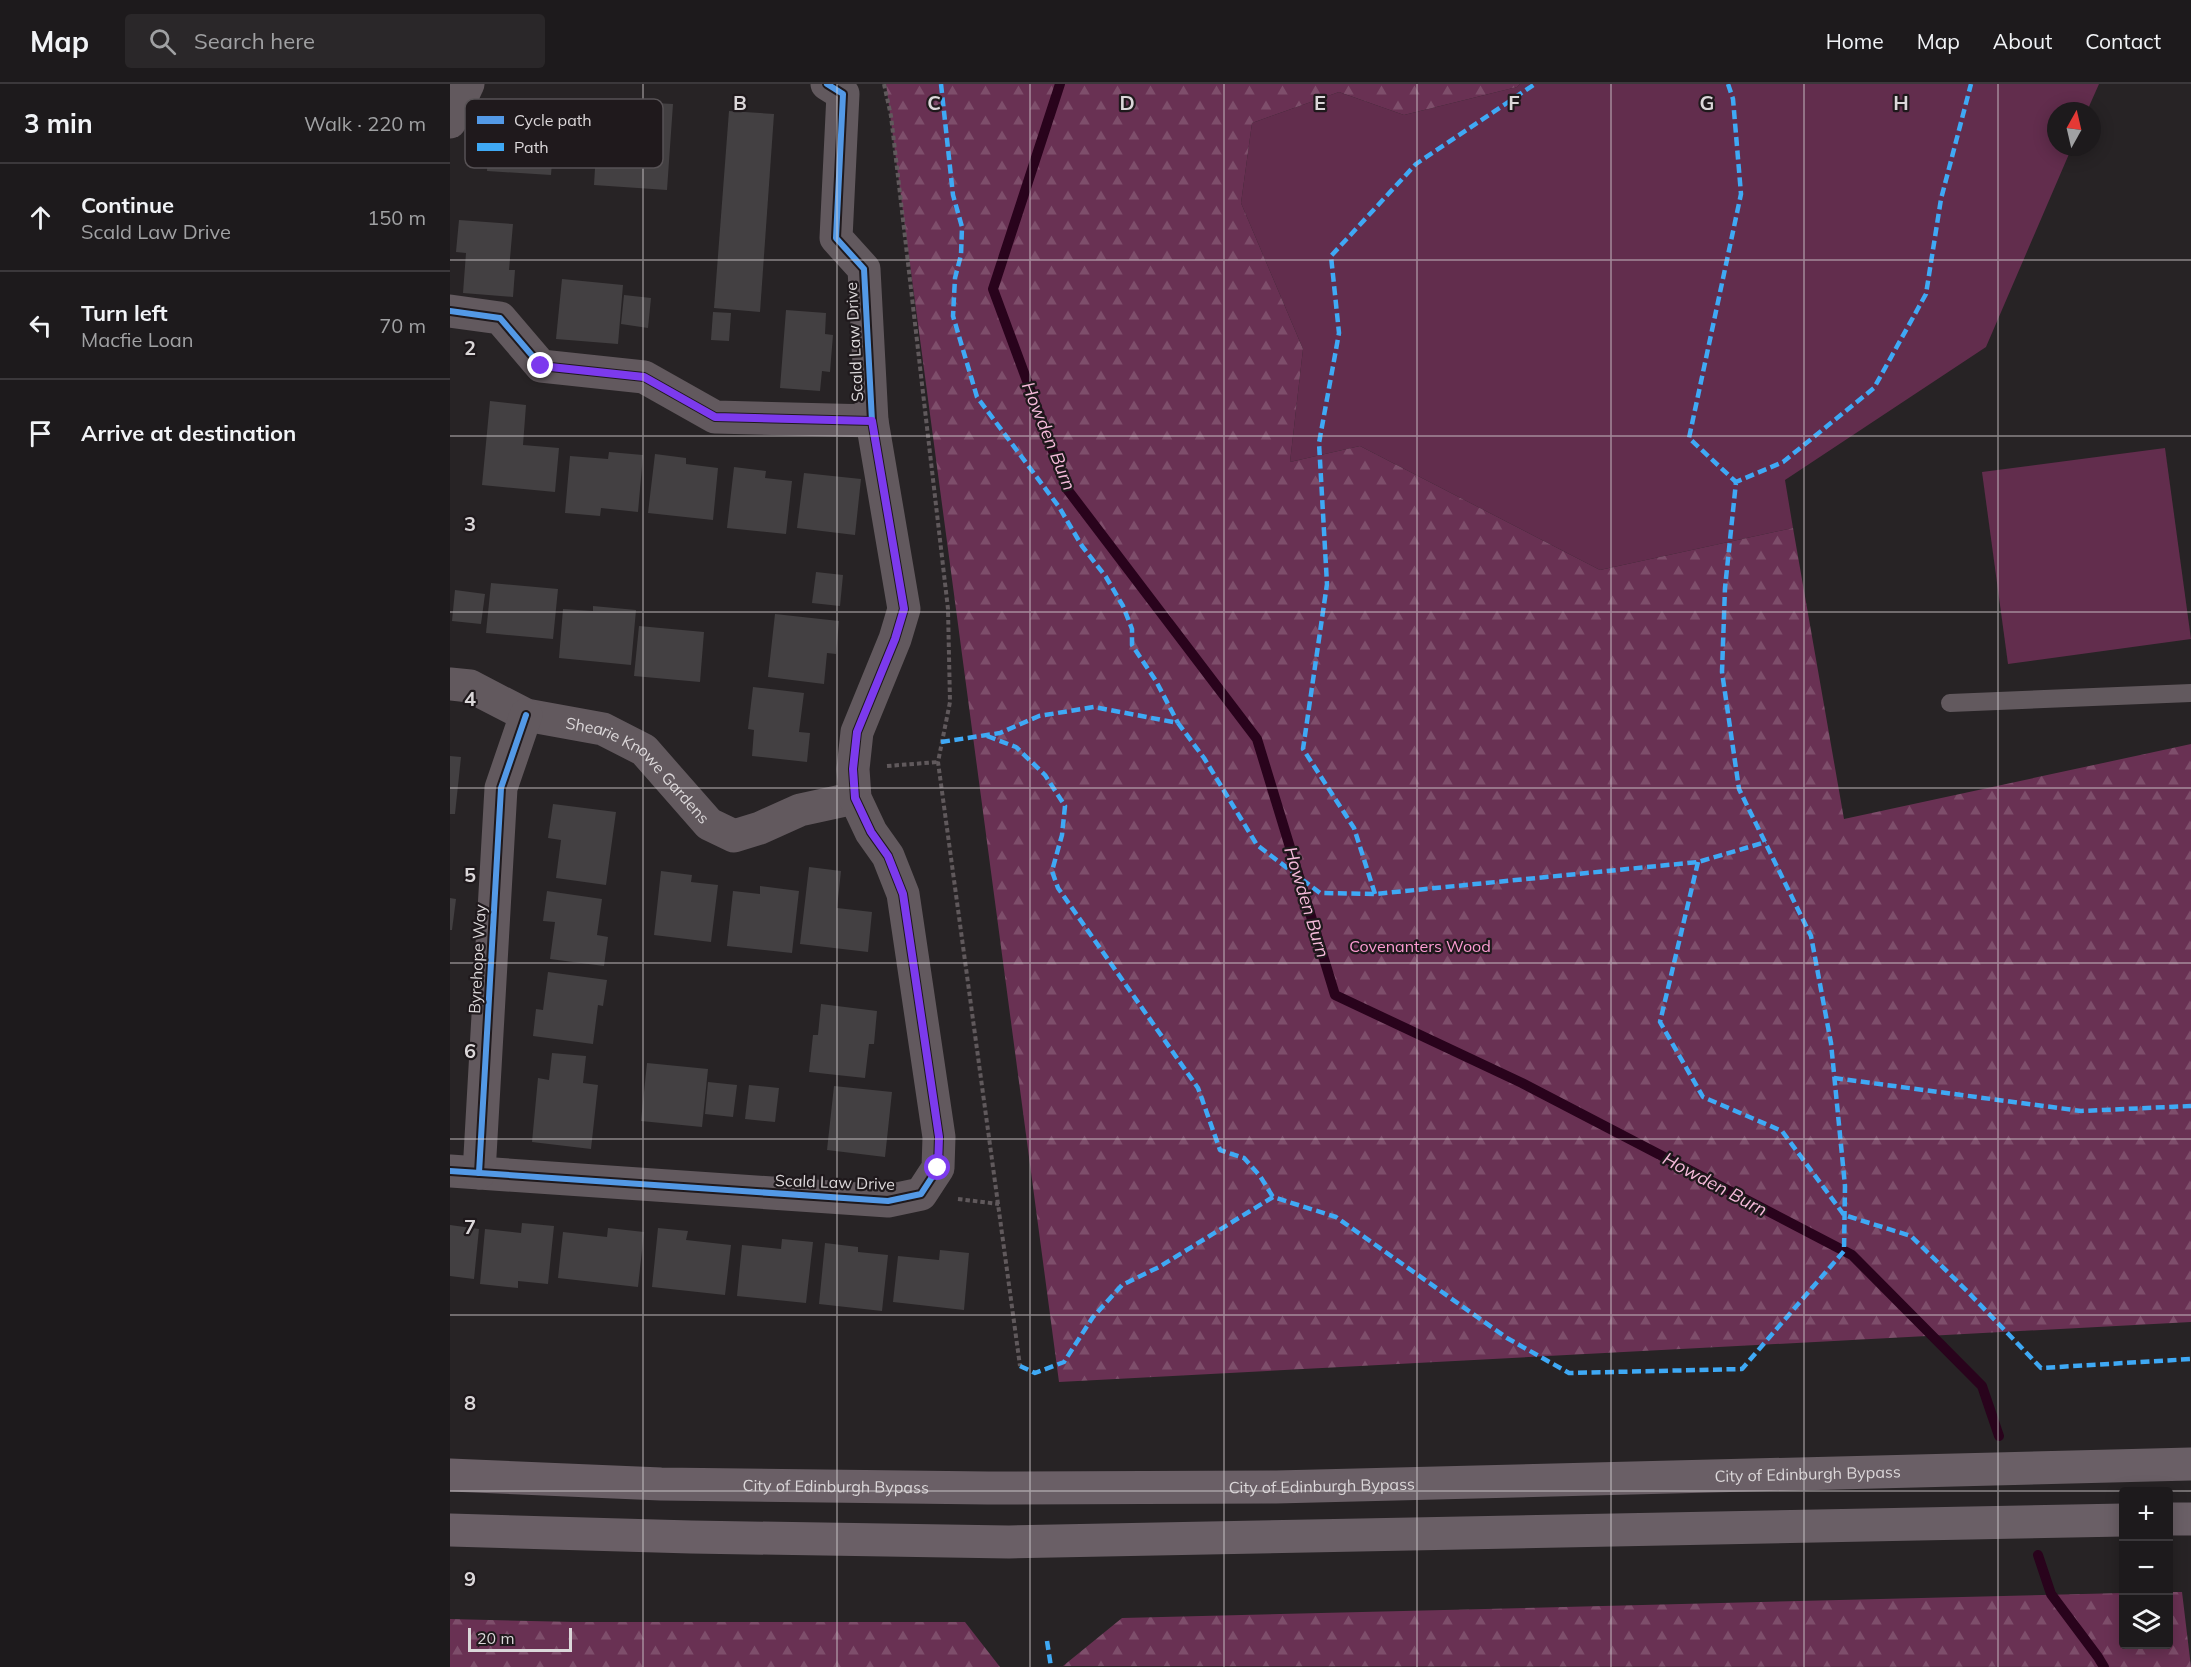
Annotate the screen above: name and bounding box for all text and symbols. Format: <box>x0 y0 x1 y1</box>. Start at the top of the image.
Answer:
search box <box>125 14 545 68</box>
text: Map <box>30 24 89 59</box>
icon: search <box>146 25 179 58</box>
text: Search here <box>194 27 315 55</box>
text: Home <box>1826 28 1884 54</box>
text: Map <box>1917 28 1960 54</box>
text: About <box>1993 28 2052 54</box>
text: Contact <box>2085 28 2161 54</box>
text: B <box>733 90 747 115</box>
text: C <box>927 90 941 115</box>
text: D <box>1119 90 1135 115</box>
text: E <box>1314 90 1326 115</box>
text: F <box>1508 90 1520 115</box>
text: G <box>1700 90 1714 115</box>
text: H <box>1893 90 1909 115</box>
legend <box>465 99 663 168</box>
north arrow <box>2047 102 2101 156</box>
text: 3 min <box>24 107 93 140</box>
text: Cycle path <box>514 110 592 130</box>
text: Walk · 220 m <box>304 111 426 136</box>
text: Path <box>514 137 549 157</box>
text: Continue <box>81 191 174 219</box>
icon: ahead <box>24 201 57 234</box>
text: 150 m <box>367 205 426 230</box>
text: Scald Law Drive <box>81 219 231 244</box>
street label: Scald Law Drive <box>841 282 867 402</box>
text: Turn left <box>81 299 168 327</box>
icon: left <box>24 309 57 342</box>
text: 70 m <box>379 313 426 338</box>
text: Macfie Loan <box>81 327 194 352</box>
text: 2 <box>464 335 476 360</box>
route end <box>527 352 553 378</box>
water label: Howden Burn <box>1017 378 1081 494</box>
icon: arrive <box>24 417 57 450</box>
text: Arrive at destination <box>81 419 296 447</box>
text: 3 <box>464 511 476 536</box>
text: 4 <box>464 686 476 711</box>
street label: Shearie Knowe Gardens <box>564 712 714 828</box>
water label: Howden Burn <box>1279 844 1335 960</box>
text: 5 <box>464 862 476 887</box>
street label: Byrehope Way <box>464 903 490 1014</box>
park label: Covenanters Wood <box>1349 936 1491 956</box>
text: 6 <box>464 1038 476 1063</box>
water label: Howden Burn <box>1659 1147 1771 1221</box>
route start <box>924 1154 950 1180</box>
street label: Scald Law Drive <box>775 1170 895 1194</box>
text: 7 <box>464 1214 476 1239</box>
text: 8 <box>464 1390 476 1415</box>
street label: City of Edinburgh Bypass <box>1714 1461 1901 1486</box>
street label: City of Edinburgh Bypass <box>1229 1474 1415 1497</box>
street label: City of Edinburgh Bypass <box>743 1475 929 1497</box>
map controls <box>2119 1487 2173 1649</box>
button: + <box>2119 1487 2173 1541</box>
button: − <box>2119 1541 2173 1595</box>
text: 9 <box>464 1566 476 1591</box>
button: layers <box>2119 1595 2173 1649</box>
scale bar <box>468 1625 572 1652</box>
text: 20 m <box>477 1628 514 1648</box>

